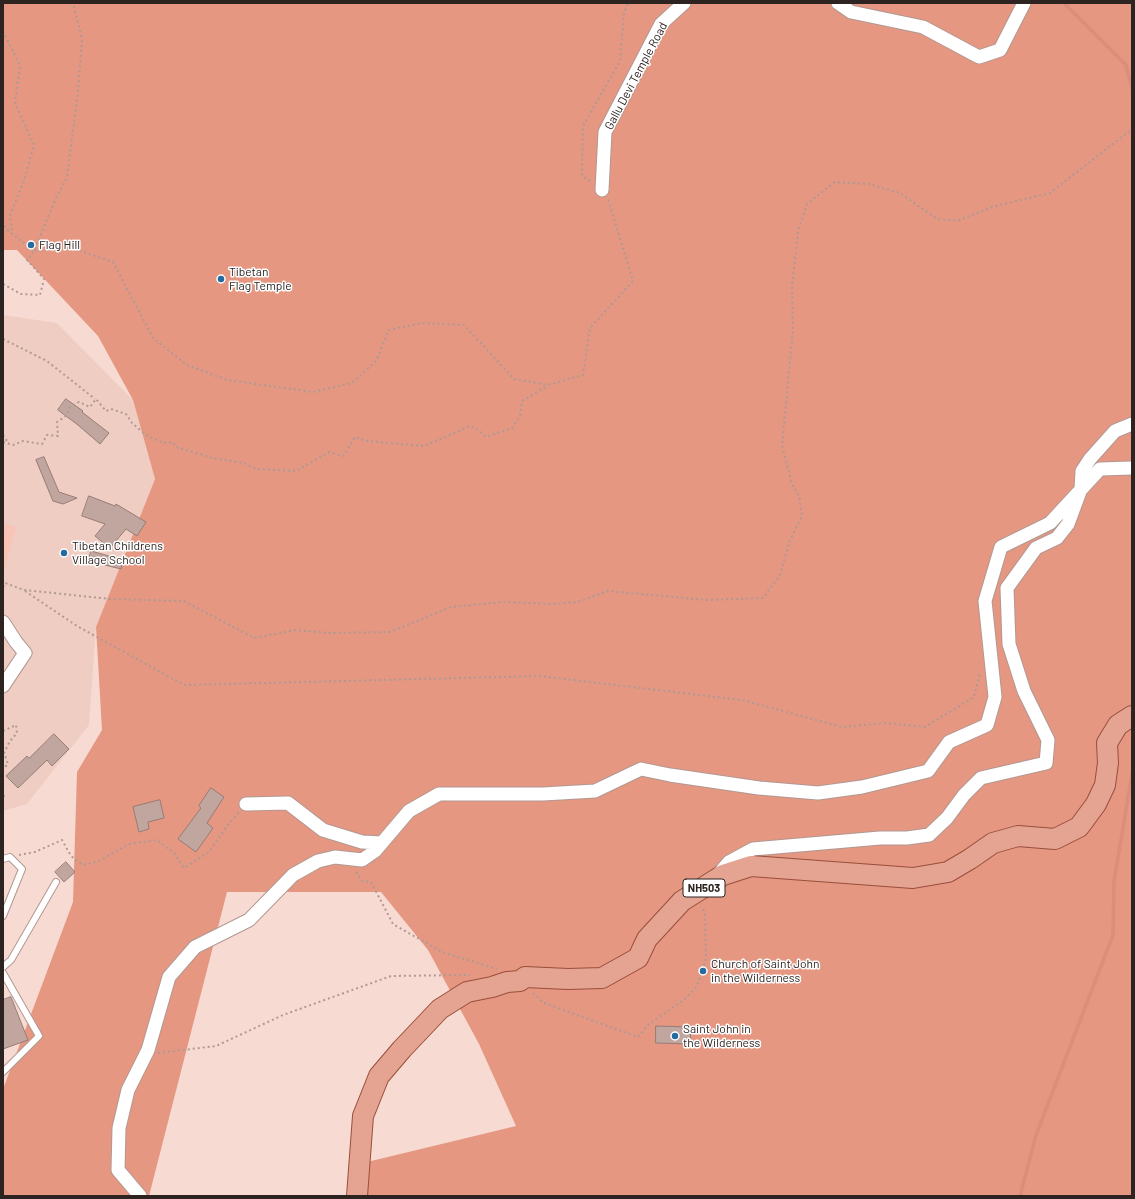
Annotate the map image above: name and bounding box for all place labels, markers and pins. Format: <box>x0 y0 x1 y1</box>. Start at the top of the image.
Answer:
place label: Flag Hill <box>39 238 80 252</box>
marker: Flag Hill <box>26 240 36 250</box>
place label: Tibetan Flag Temple <box>229 265 292 293</box>
marker: Tibetan Flag Temple <box>216 274 226 284</box>
place label: Tibetan Childrens Village School <box>72 539 163 567</box>
marker: Tibetan Childrens Village School <box>59 548 69 558</box>
place label: Church of Saint John in the Wilderness <box>711 957 820 985</box>
marker: Church of Saint John in the Wilderness <box>698 966 708 976</box>
place label: Saint John in the Wilderness <box>683 1022 760 1050</box>
marker: Saint John in the Wilderness <box>670 1031 680 1041</box>

